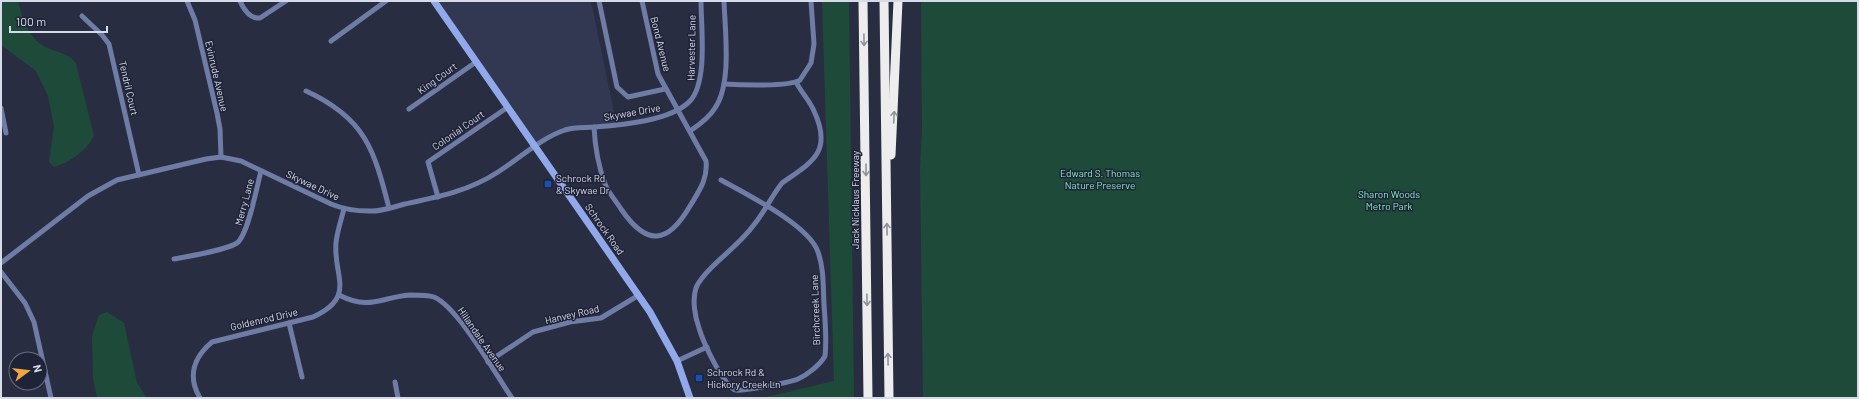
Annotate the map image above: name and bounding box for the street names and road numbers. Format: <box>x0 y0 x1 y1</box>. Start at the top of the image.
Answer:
street label: Bond Avenue <box>648 15 674 73</box>
street label: Harvester Lane <box>684 15 698 81</box>
street label: Evinrude Avenue <box>203 39 231 113</box>
street label: Tendril Court <box>117 59 141 117</box>
street label: King Court <box>415 60 459 96</box>
street label: Skywae Drive <box>603 101 661 123</box>
street label: Colonial Court <box>430 107 487 152</box>
street label: Jack Nicklaus Freeway <box>849 150 861 249</box>
street label: Skywae Drive <box>285 167 341 203</box>
street label: Merry Lane <box>232 177 256 227</box>
street label: Schrock Road <box>583 201 627 257</box>
street label: Birchcreek Lane <box>808 274 822 346</box>
street label: Hanvey Road <box>544 302 600 326</box>
street label: Hillandale Avenue <box>455 304 509 374</box>
street label: Goldenrod Drive <box>229 305 299 333</box>

